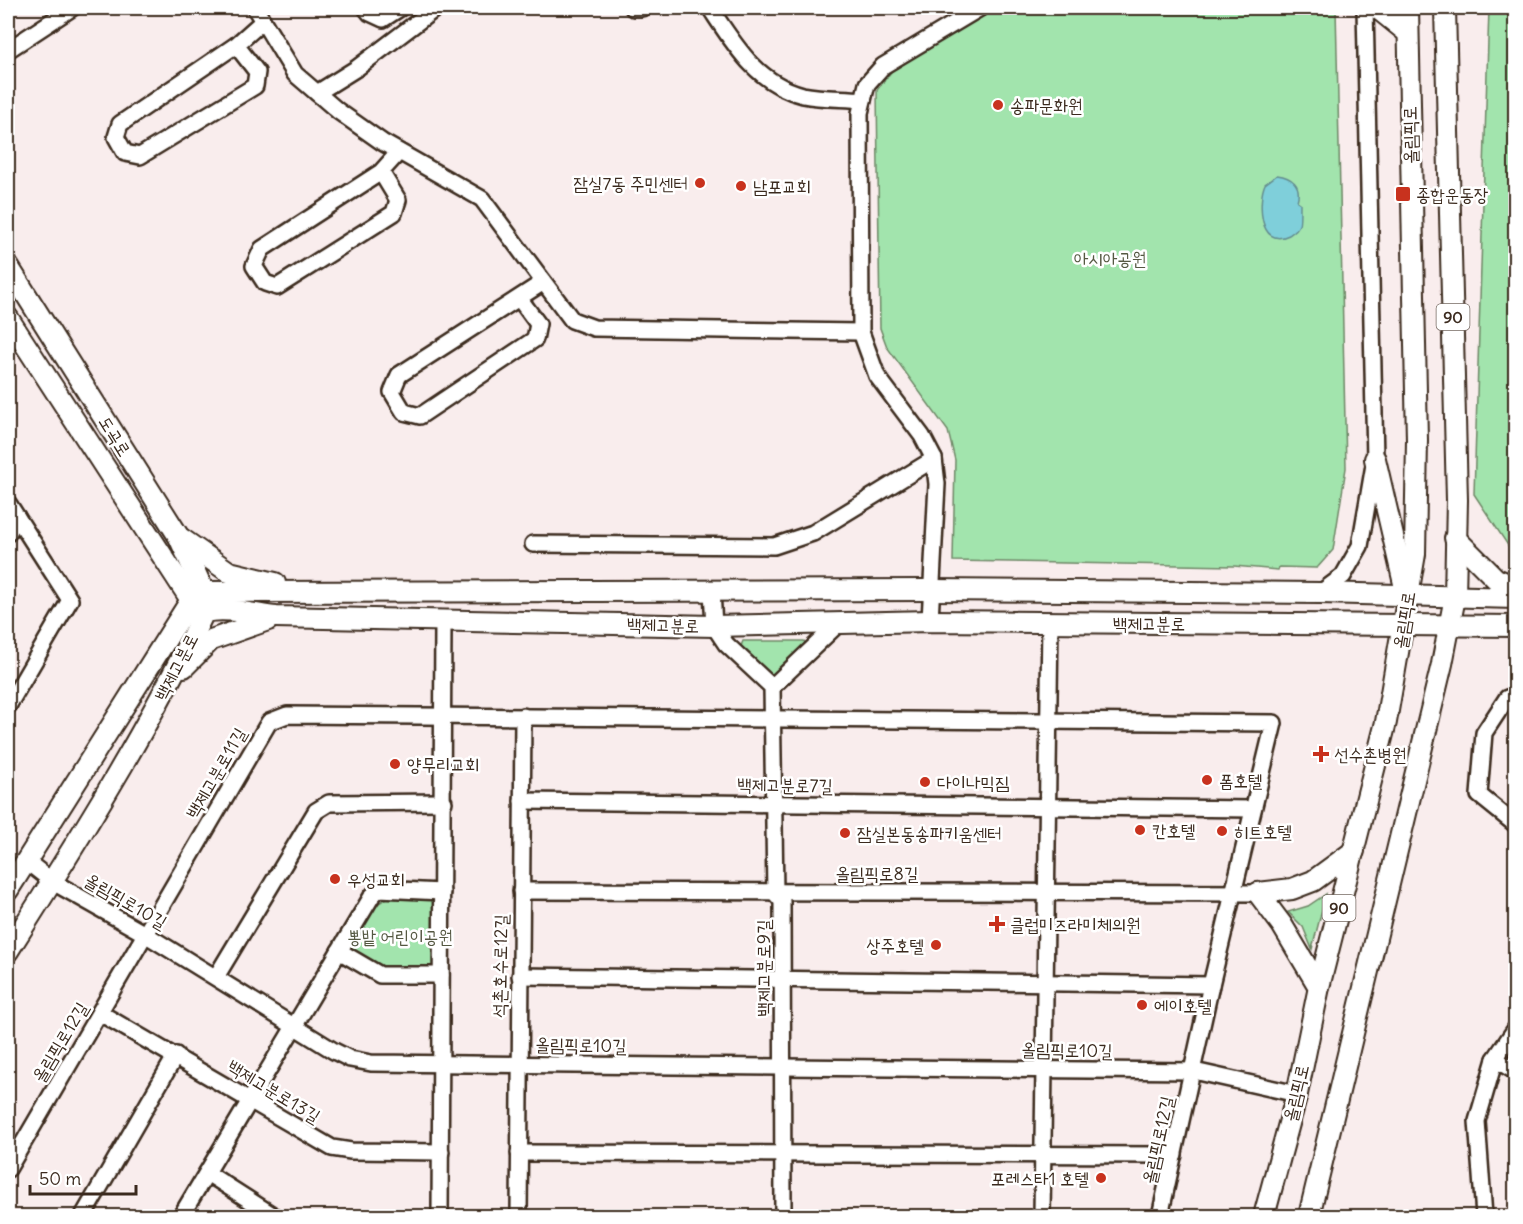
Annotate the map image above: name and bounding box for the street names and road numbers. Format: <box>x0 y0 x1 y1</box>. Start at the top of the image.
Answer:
street label: 올림픽로 <box>1398 106 1422 164</box>
road number: 90 <box>1436 304 1470 330</box>
street label: 도곡로 <box>94 411 136 461</box>
street label: 올림픽로 <box>1388 590 1420 650</box>
street label: 백제고분로 <box>1113 612 1185 635</box>
street label: 백제고분로 <box>627 613 699 637</box>
street label: 백제고분로 <box>149 630 203 704</box>
street label: 백제고분로11길 <box>181 723 252 823</box>
street label: 백제고분로7길 <box>737 773 834 797</box>
street label: 올림픽로8길 <box>836 862 919 885</box>
street label: 올림픽로10길 <box>81 868 172 934</box>
road number: 90 <box>1322 895 1356 921</box>
street label: 석촌호수로12길 <box>488 913 512 1018</box>
street label: 백제고분로9길 <box>752 919 775 1017</box>
street label: 올림픽로12길 <box>27 997 93 1086</box>
street label: 올림픽로10길 <box>535 1033 627 1057</box>
street label: 올림픽로10길 <box>1021 1038 1113 1062</box>
street label: 백제고분로13길 <box>223 1054 325 1128</box>
street label: 올림픽로 <box>1278 1062 1314 1124</box>
street label: 올림픽로12길 <box>1137 1093 1179 1186</box>

